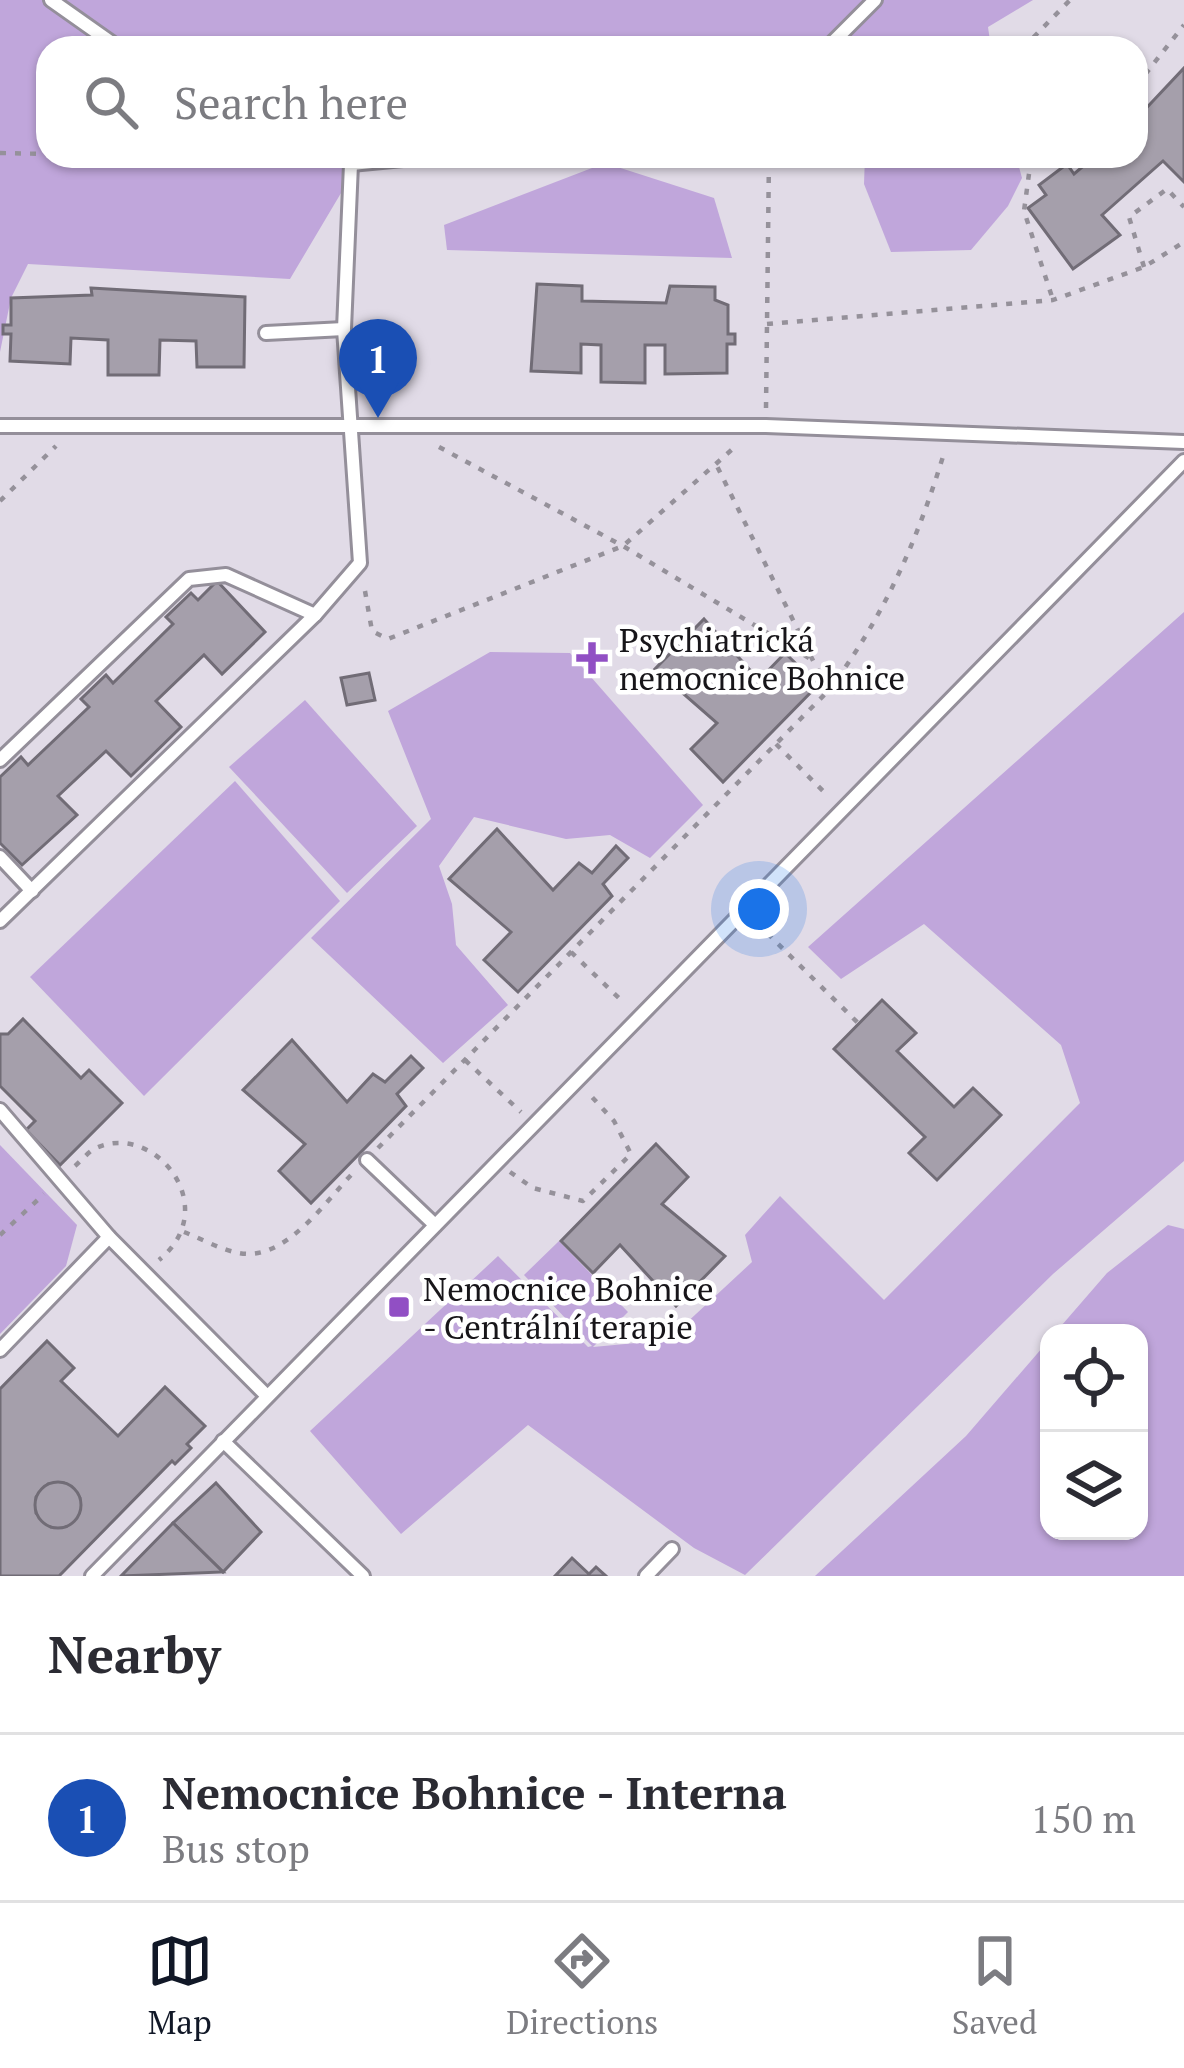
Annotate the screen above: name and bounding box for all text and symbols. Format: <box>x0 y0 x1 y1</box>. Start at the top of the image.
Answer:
search box <box>36 36 1148 168</box>
icon: search <box>78 69 144 135</box>
text: Search here <box>174 72 408 132</box>
pin: 1 <box>339 319 417 418</box>
place label: Psychiatrická nemocnice Bohnice <box>619 618 905 699</box>
marker: Psychiatrická nemocnice Bohnice <box>576 642 608 674</box>
your location <box>729 879 789 939</box>
place label: Nemocnice Bohnice - Centrální terapie <box>423 1267 714 1348</box>
marker: Nemocnice Bohnice - Centrální terapie <box>386 1294 412 1320</box>
map controls <box>1040 1324 1148 1540</box>
button: locate <box>1040 1324 1148 1432</box>
button: layers <box>1040 1432 1148 1540</box>
text: Nearby <box>48 1620 221 1688</box>
text: Nemocnice Bohnice - Interna <box>162 1762 787 1822</box>
text: 1 <box>76 1792 98 1844</box>
text: 150 m <box>1031 1792 1136 1844</box>
text: Bus stop <box>162 1822 310 1874</box>
tab: Map <box>147 1928 213 2043</box>
tab: Directions <box>506 1928 658 2043</box>
tab: Saved <box>952 1928 1037 2043</box>

